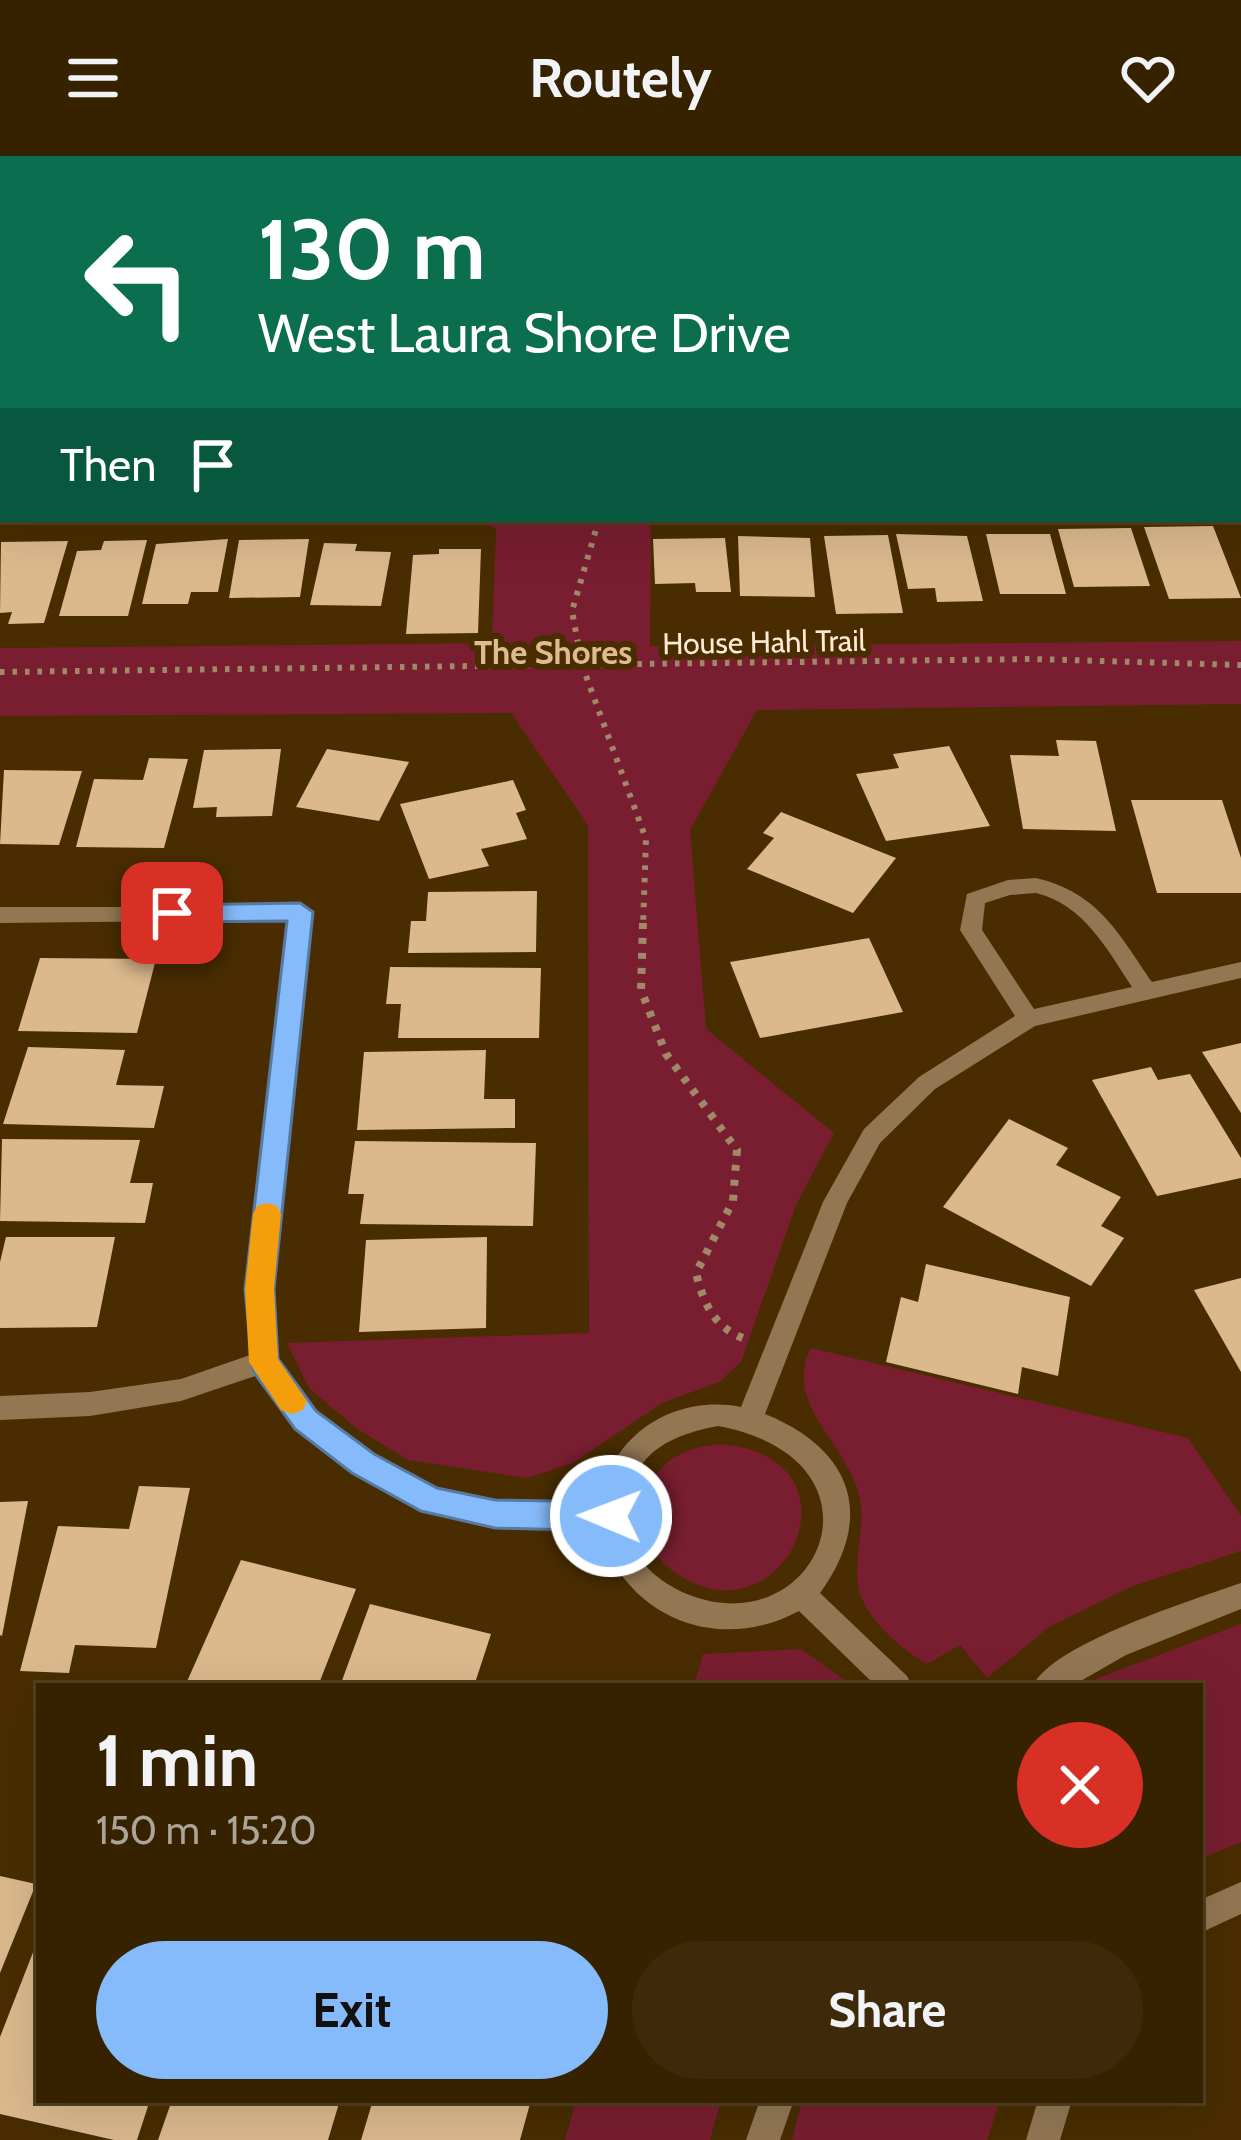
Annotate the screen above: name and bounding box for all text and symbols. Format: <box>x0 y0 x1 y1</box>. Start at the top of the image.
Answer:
icon: menu <box>60 45 126 111</box>
text: Routely <box>529 45 712 111</box>
icon: heart <box>1115 45 1181 111</box>
text: 130 m <box>258 198 485 300</box>
icon: left <box>60 204 216 360</box>
text: West Laura Shore Drive <box>258 300 791 366</box>
icon: arrive <box>180 432 246 498</box>
text: Then <box>60 438 156 492</box>
street label: House Hahl Trail <box>662 622 866 662</box>
district label: The Shores <box>474 632 632 672</box>
pin <box>121 862 223 964</box>
icon: arrive <box>139 880 205 946</box>
position arrow <box>548 1453 674 1579</box>
text: 1 min <box>96 1717 258 1804</box>
button: close <box>1017 1722 1143 1848</box>
text: 150 m · 15:20 <box>96 1806 316 1854</box>
button: Exit <box>96 1941 608 2079</box>
button: Share <box>632 1941 1143 2079</box>

